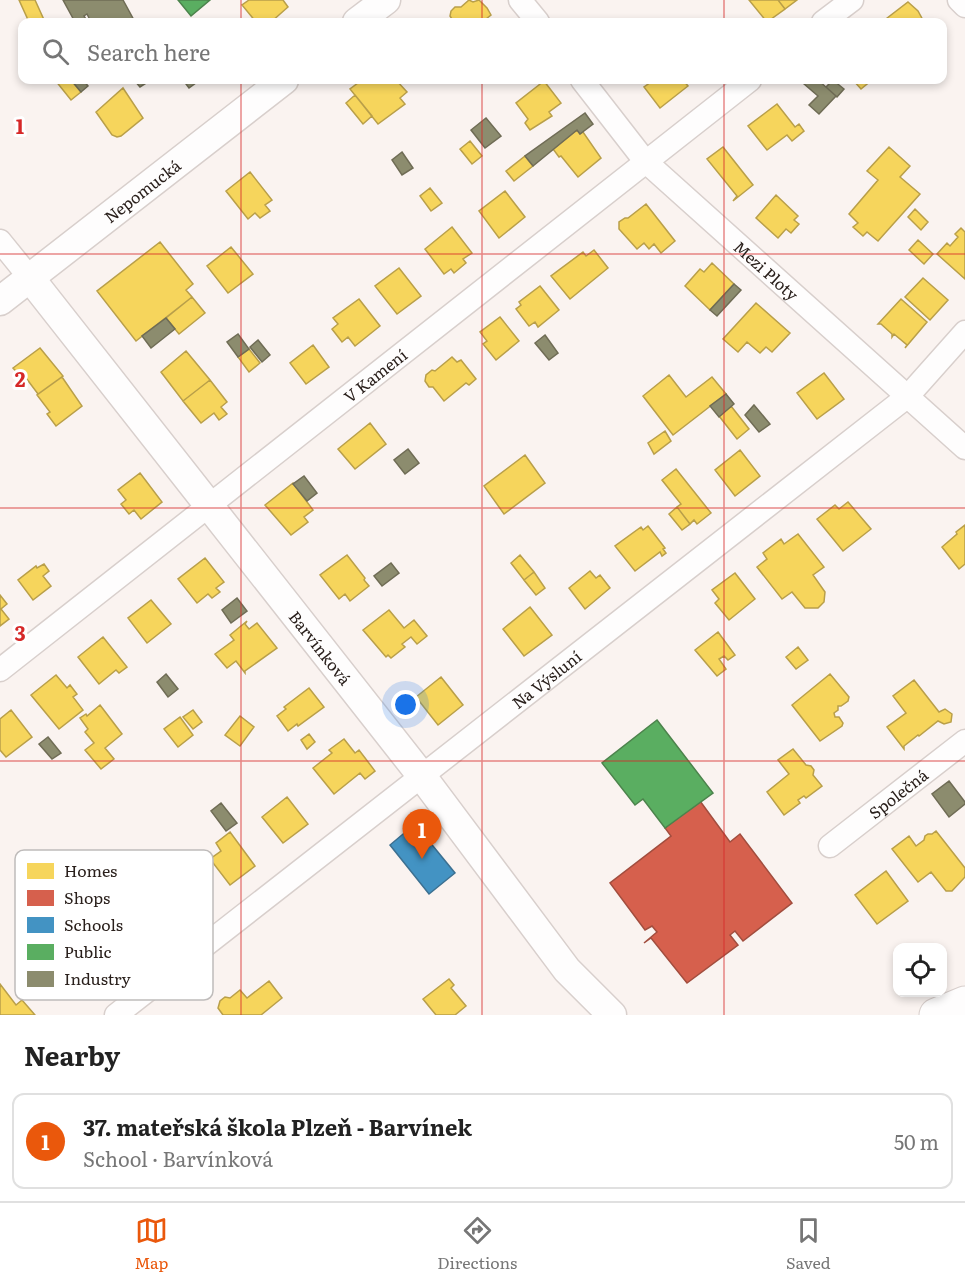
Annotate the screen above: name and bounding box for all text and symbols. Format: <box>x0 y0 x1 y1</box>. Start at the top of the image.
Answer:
search box <box>18 18 947 84</box>
icon: search <box>39 35 72 68</box>
text: Search here <box>87 35 210 68</box>
text: 1 <box>16 110 24 140</box>
street label: Nepomucká <box>99 153 186 228</box>
street label: Mezi Ploty <box>729 234 805 306</box>
street label: V Kamení <box>338 343 412 408</box>
text: 2 <box>15 363 26 393</box>
street label: Barvínková <box>284 605 358 690</box>
text: 3 <box>14 617 26 647</box>
street label: Na Výsluní <box>506 644 586 714</box>
your location <box>391 690 420 719</box>
street label: Společná <box>863 762 933 824</box>
pin: 1 <box>402 810 442 859</box>
legend <box>15 850 213 1000</box>
text: Homes <box>64 858 117 882</box>
text: Shops <box>64 885 110 909</box>
text: Schools <box>64 912 123 936</box>
text: Public <box>64 939 112 963</box>
map controls <box>893 943 947 997</box>
button: locate <box>893 943 947 997</box>
text: Industry <box>64 966 132 990</box>
text: Nearby <box>24 1035 120 1074</box>
text: 37. mateřská škola Plzeň - Barvínek <box>83 1110 472 1143</box>
text: 1 <box>41 1126 50 1156</box>
text: 50 m <box>894 1126 939 1156</box>
text: School · Barvínková <box>83 1143 273 1173</box>
tab: Map <box>134 1214 168 1274</box>
tab: Directions <box>437 1214 517 1274</box>
tab: Saved <box>786 1214 831 1274</box>

